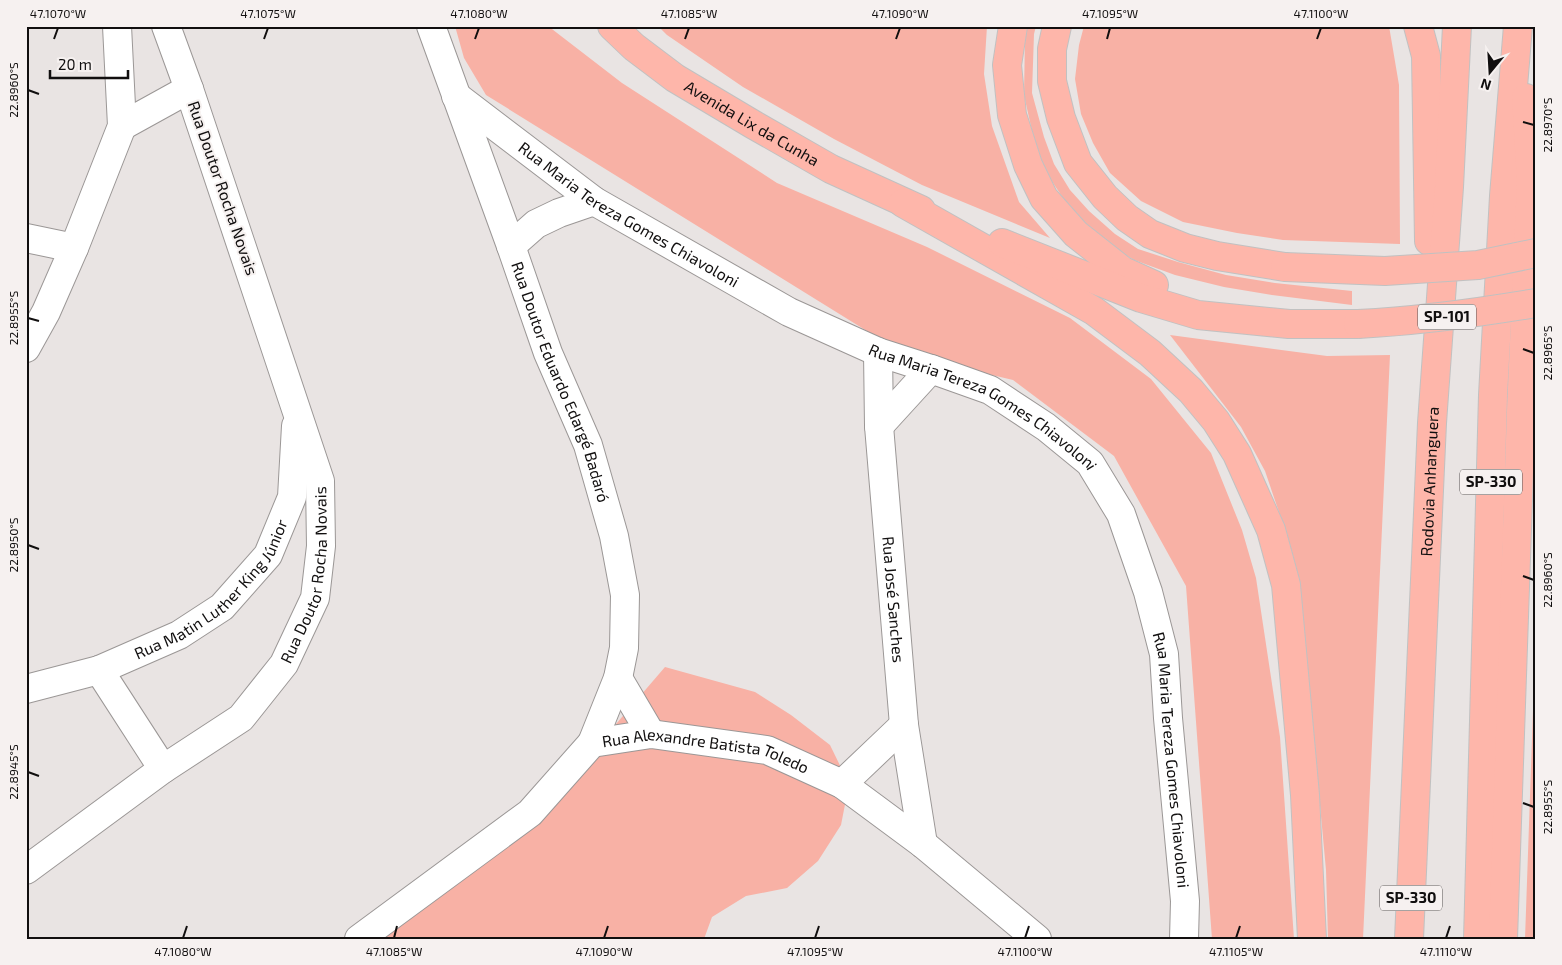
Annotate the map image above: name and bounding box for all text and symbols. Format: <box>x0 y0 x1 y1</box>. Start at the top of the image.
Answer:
text: 47.1070°W <box>30 6 86 20</box>
text: 47.1075°W <box>240 6 296 20</box>
text: 47.1080°W <box>450 6 508 20</box>
text: 47.1085°W <box>661 6 717 20</box>
text: 47.1090°W <box>871 6 929 20</box>
text: 47.1095°W <box>1082 6 1138 20</box>
text: 47.1100°W <box>1294 6 1348 20</box>
scale bar <box>50 48 128 80</box>
north arrow <box>1464 48 1514 98</box>
text: 20 m <box>58 55 92 73</box>
text: 22.8960°S <box>6 62 20 118</box>
text: N <box>1478 75 1493 94</box>
street label: Avenida Lix da Cunha <box>681 76 823 169</box>
text: 22.8970°S <box>1540 97 1554 152</box>
street label: Rua Doutor Rocha Novais <box>185 98 262 277</box>
street label: Rua Maria Tereza Gomes Chiavoloni <box>515 137 743 291</box>
street label: Rua Doutor Eduardo Edargé Badaró <box>508 259 614 504</box>
text: 22.8955°S <box>6 291 20 345</box>
road number: SP-101 <box>1418 304 1476 330</box>
text: 22.8965°S <box>1540 325 1554 380</box>
street label: Rua Maria Tereza Gomes Chiavoloni <box>866 339 1102 473</box>
street label: Rodovia Anhanguera <box>1416 406 1442 557</box>
road number: SP-330 <box>1460 470 1522 494</box>
street label: Rua Doutor Rocha Novais <box>276 486 330 666</box>
street label: Rua Matin Luther King Júnior <box>131 516 291 662</box>
text: 22.8950°S <box>6 517 20 573</box>
street label: Rua José Sanches <box>879 535 909 663</box>
text: 22.8960°S <box>1540 552 1554 608</box>
street label: Rua Maria Tereza Gomes Chiavoloni <box>1150 630 1194 889</box>
street label: Rua Alexandre Batista Toledo <box>601 724 812 777</box>
text: 22.8945°S <box>6 744 20 800</box>
text: 22.8955°S <box>1540 780 1554 834</box>
road number: SP-330 <box>1380 886 1442 910</box>
text: 47.1080°W <box>154 944 212 958</box>
text: 47.1085°W <box>366 944 422 958</box>
text: 47.1090°W <box>575 944 633 958</box>
text: 47.1095°W <box>787 944 843 958</box>
text: 47.1100°W <box>998 944 1052 958</box>
text: 47.1105°W <box>1209 944 1263 958</box>
text: 47.1110°W <box>1420 944 1472 958</box>

